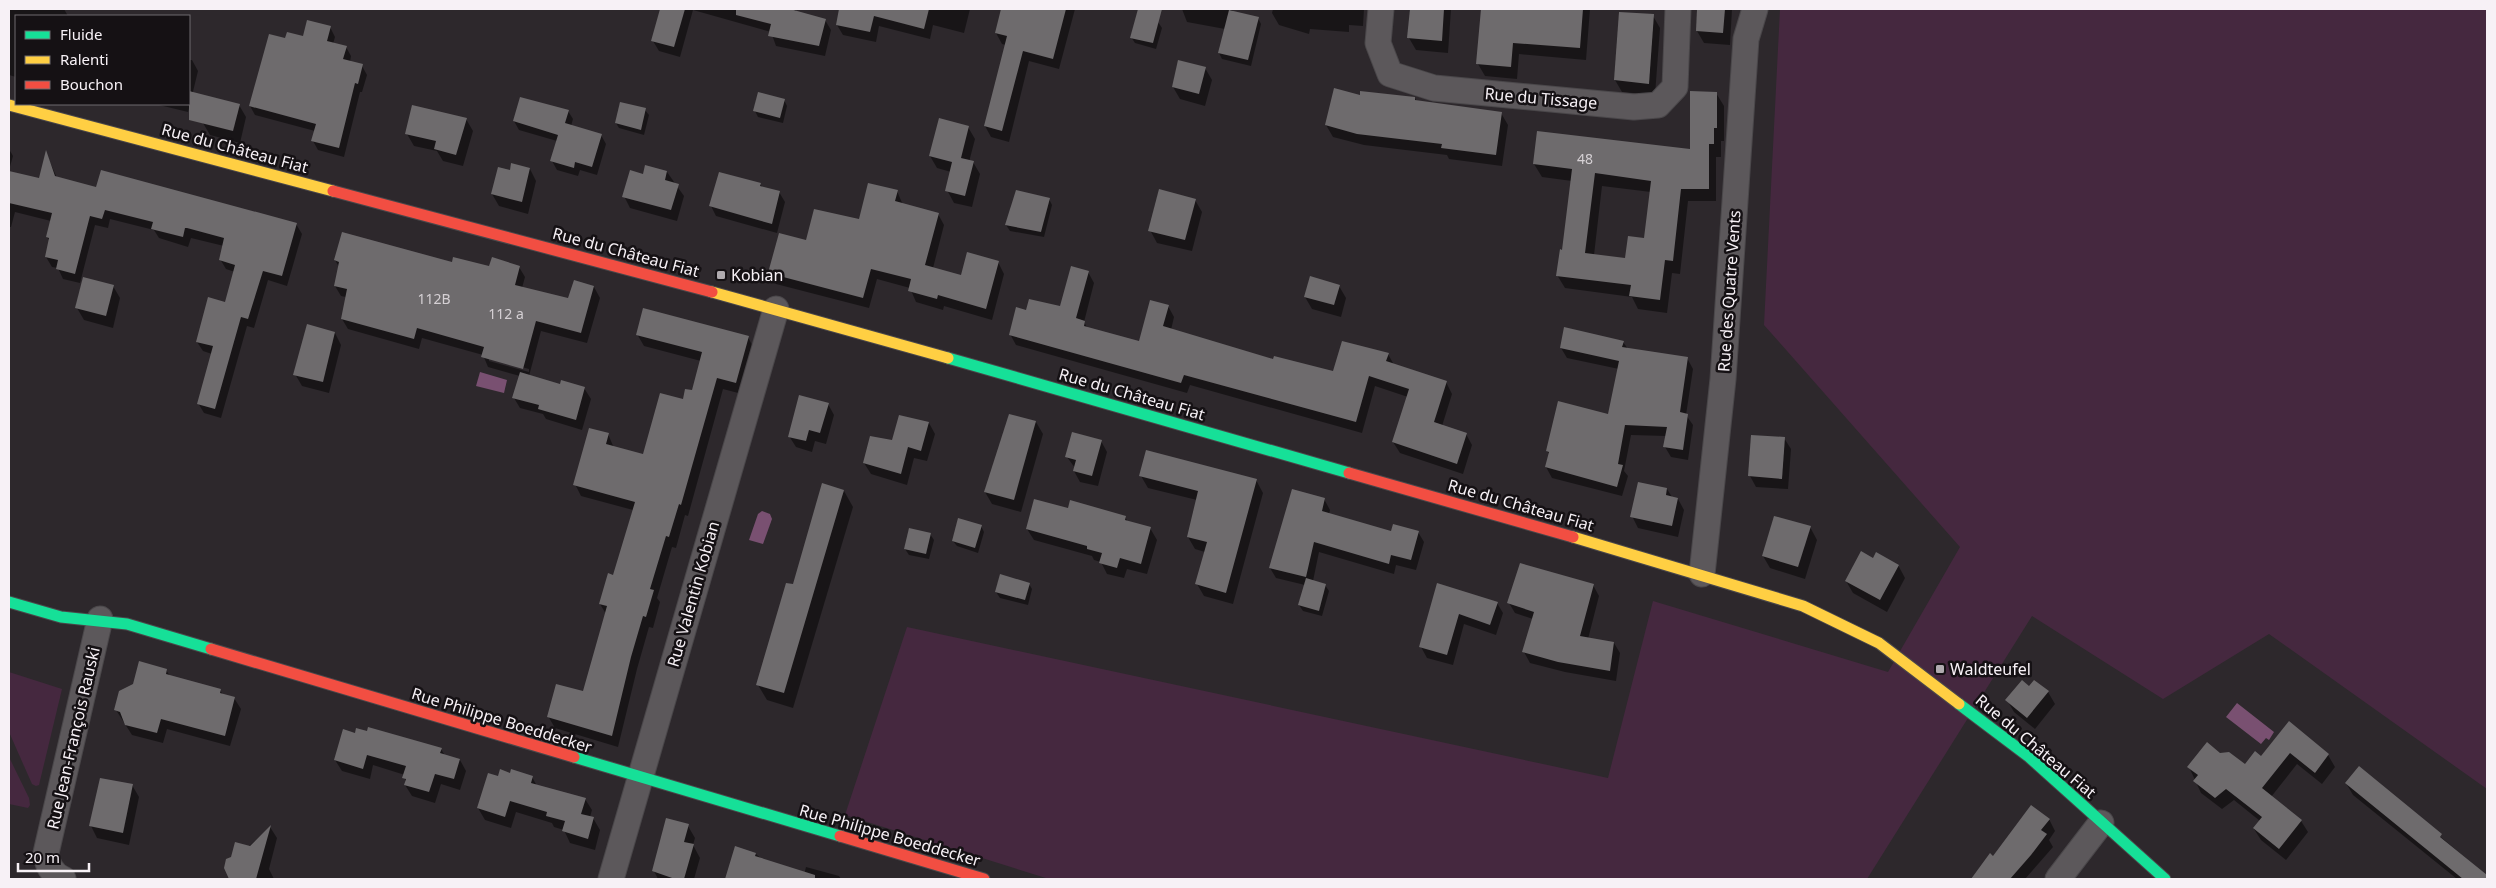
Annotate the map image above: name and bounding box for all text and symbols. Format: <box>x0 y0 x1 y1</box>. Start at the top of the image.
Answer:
legend <box>15 15 190 105</box>
text: Fluide <box>60 24 102 44</box>
text: Ralenti <box>60 49 109 69</box>
text: Bouchon <box>60 74 123 94</box>
street label: Rue du Tissage <box>1484 82 1598 114</box>
street label: Rue du Château Fiat <box>159 118 311 178</box>
house number: 48 <box>1577 149 1593 168</box>
street label: Rue des Quatre Vents <box>1712 209 1746 373</box>
street label: Rue du Château Fiat <box>550 222 702 282</box>
place label: Kobian <box>731 264 783 286</box>
marker: Kobian <box>715 269 727 281</box>
house number: 112B <box>417 289 451 308</box>
house number: 112 a <box>488 304 524 323</box>
street label: Rue du Château Fiat <box>1056 363 1208 425</box>
street label: Rue du Château Fiat <box>1445 474 1597 536</box>
street label: Rue Valentin Kobian <box>662 519 724 669</box>
street label: Rue Jean-François Rauski <box>41 645 105 831</box>
place label: Waldteufel <box>1950 658 2031 680</box>
marker: Waldteufel <box>1934 663 1946 675</box>
street label: Rue Philippe Boeddecker <box>409 682 595 758</box>
street label: Rue du Château Fiat <box>1971 689 2101 803</box>
street label: Rue Philippe Boeddecker <box>797 799 984 872</box>
scale bar <box>18 840 89 872</box>
text: 20 m <box>25 847 60 867</box>

